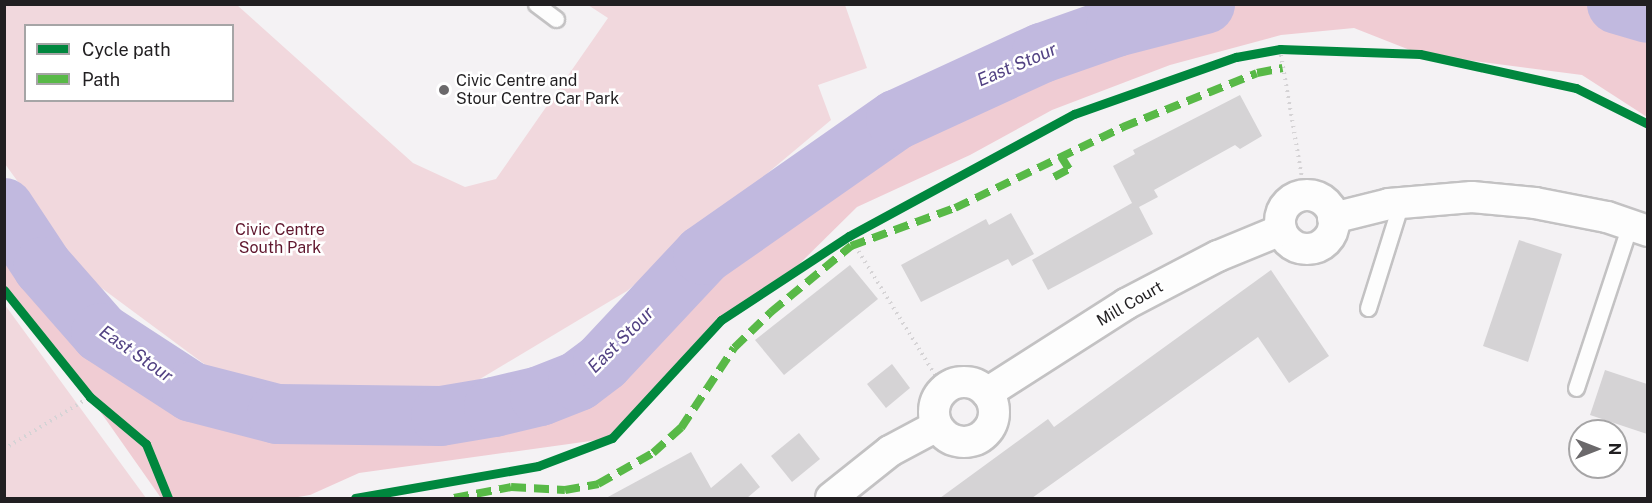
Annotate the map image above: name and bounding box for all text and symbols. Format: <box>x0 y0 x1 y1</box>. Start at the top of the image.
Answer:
legend <box>24 24 234 102</box>
text: Cycle path <box>82 39 171 60</box>
water label: East Stour <box>974 39 1060 91</box>
text: Path <box>82 69 120 90</box>
place label: Civic Centre and Stour Centre Car Park <box>456 71 619 109</box>
marker: Civic Centre and Stour Centre Car Park <box>437 83 451 97</box>
park label: Civic Centre South Park <box>235 220 325 258</box>
street label: Mill Court <box>1093 277 1167 331</box>
water label: East Stour <box>583 302 659 378</box>
water label: East Stour <box>95 321 177 387</box>
north arrow <box>1568 419 1628 479</box>
text: N <box>1605 443 1624 455</box>

